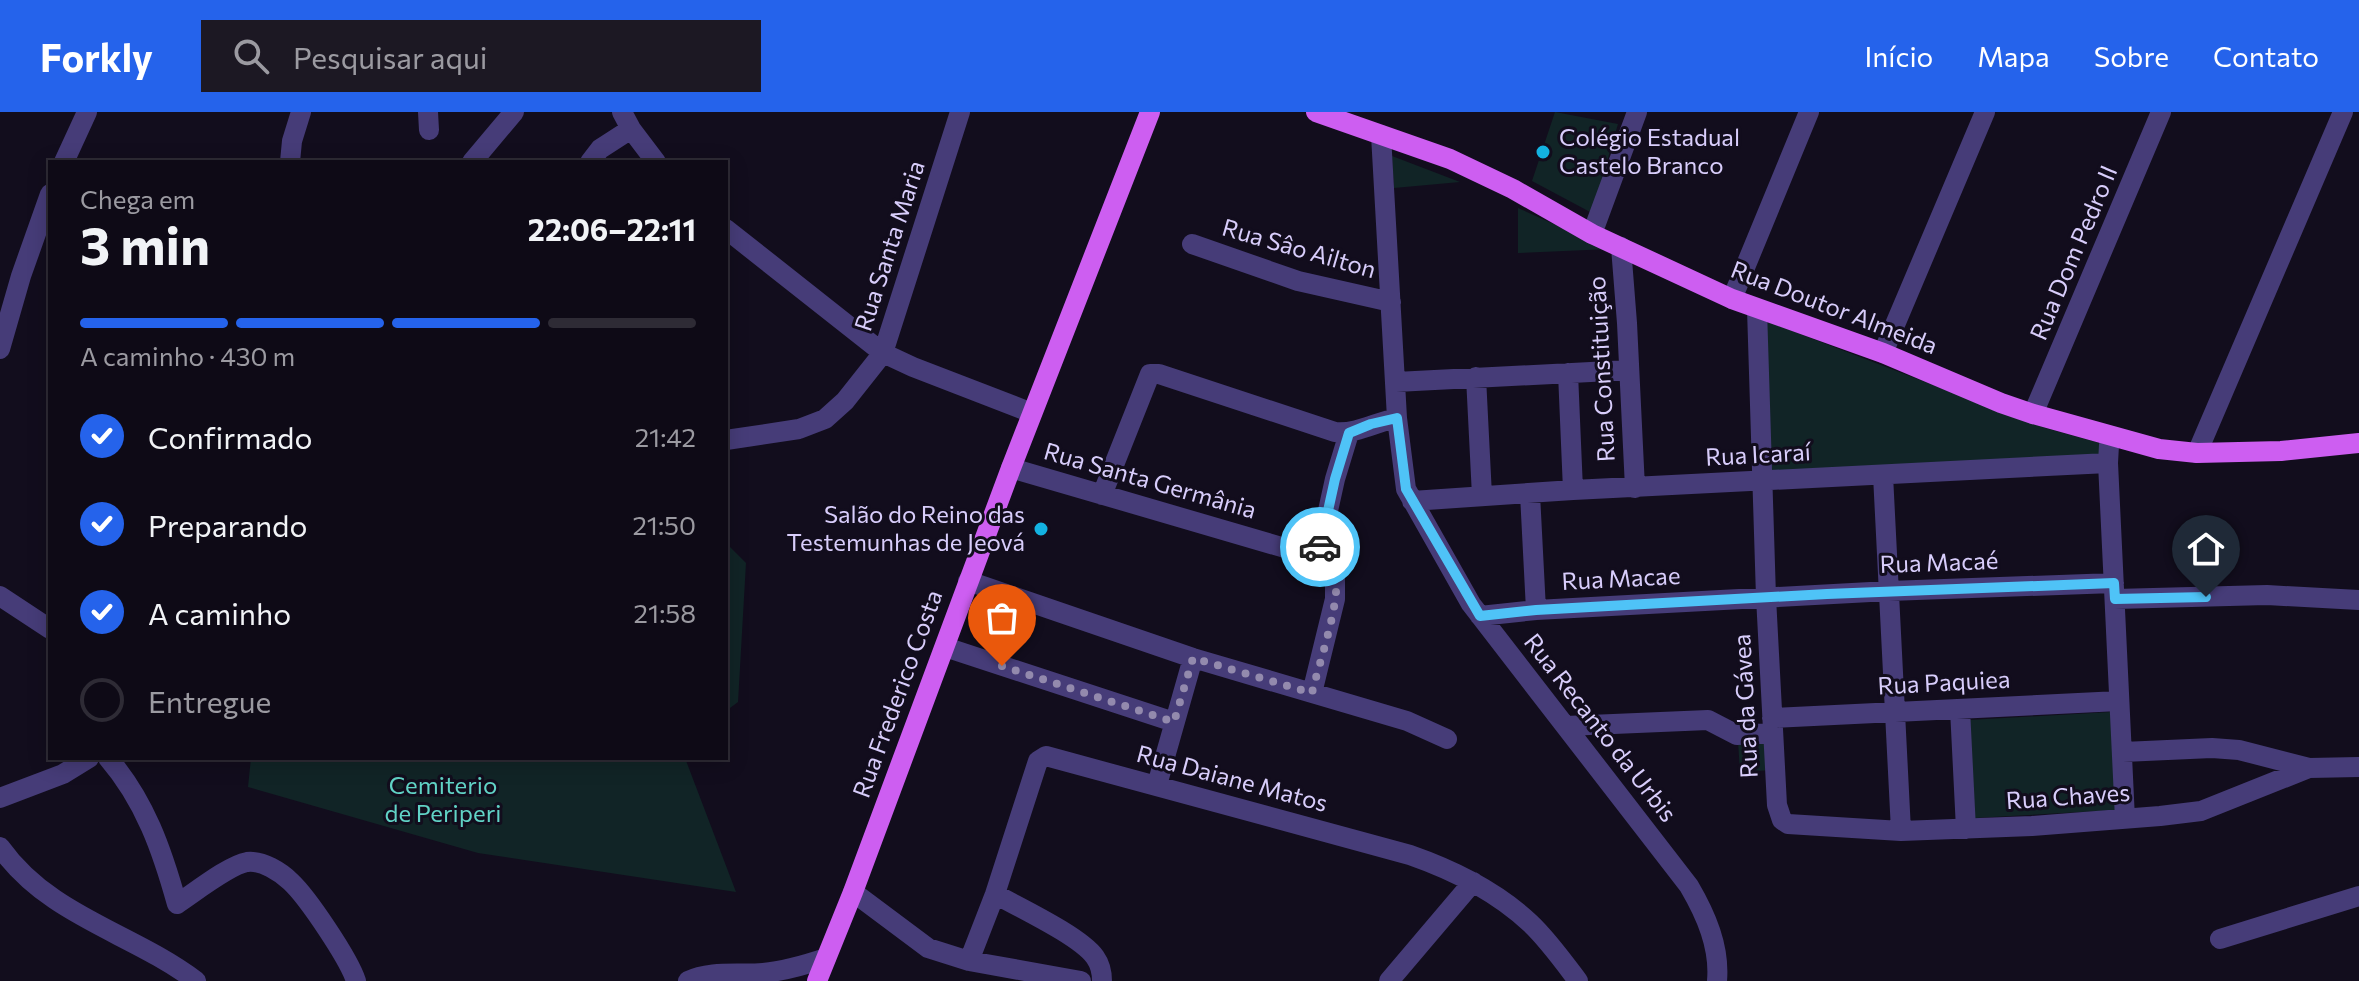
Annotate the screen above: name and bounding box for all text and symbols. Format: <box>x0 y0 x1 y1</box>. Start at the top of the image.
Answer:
search box <box>201 20 761 92</box>
text: Forkly <box>40 33 153 80</box>
icon: search <box>229 34 273 78</box>
text: Pesquisar aqui <box>293 38 487 75</box>
text: Início <box>1864 39 1933 73</box>
text: Mapa <box>1977 39 2050 73</box>
text: Sobre <box>2094 39 2169 73</box>
text: Contato <box>2213 39 2319 73</box>
place label: Colégio Estadual Castelo Branco <box>1559 122 1740 179</box>
marker: Colégio Estadual Castelo Branco <box>1534 143 1552 161</box>
street label: Rua Santa Maria <box>847 157 930 334</box>
street label: Rua Dom Pedro II <box>2023 161 2122 344</box>
text: Chega em <box>80 183 195 214</box>
text: 22:06–22:11 <box>528 210 696 247</box>
text: 3 min <box>80 212 210 276</box>
street label: Rua Sâo Ailton <box>1219 212 1380 283</box>
street label: Rua Doutor Almeida <box>1727 254 1942 359</box>
street label: Rua Constituição <box>1581 275 1620 463</box>
text: A caminho · 430 m <box>80 340 295 371</box>
icon: check <box>80 414 124 458</box>
text: Confirmado <box>148 418 312 455</box>
text: 21:42 <box>635 421 696 452</box>
street label: Rua Santa Germânia <box>1041 435 1260 524</box>
street label: Rua Icaraí <box>1704 436 1812 471</box>
place label: Salão do Reino das Testemunhas de Jeová <box>787 499 1025 556</box>
icon: check <box>80 502 124 546</box>
text: Preparando <box>148 506 307 543</box>
courier <box>1280 507 1360 587</box>
text: 21:50 <box>632 509 696 540</box>
pin <box>2172 515 2240 597</box>
marker: Salão do Reino das Testemunhas de Jeová <box>1032 520 1050 538</box>
icon: car <box>1298 525 1342 569</box>
icon: home <box>2184 527 2228 571</box>
street label: Rua Macaé <box>1879 545 1999 578</box>
street label: Rua Macae <box>1561 560 1681 595</box>
pin <box>968 584 1036 666</box>
street label: Rua Frederico Costa <box>846 586 948 801</box>
icon: check <box>80 590 124 634</box>
text: A caminho <box>148 594 291 631</box>
icon: bag <box>980 596 1024 640</box>
text: 21:58 <box>634 597 696 628</box>
street label: Rua Recanto da Urbis <box>1519 627 1684 827</box>
street label: Rua da Gávea <box>1726 633 1763 779</box>
street label: Rua Paquiea <box>1877 664 2011 699</box>
text: Entregue <box>148 682 271 719</box>
street label: Rua Daiane Matos <box>1134 738 1331 817</box>
park label: Cemiterio de Periperi <box>385 770 501 827</box>
street label: Rua Chaves <box>2005 777 2131 814</box>

